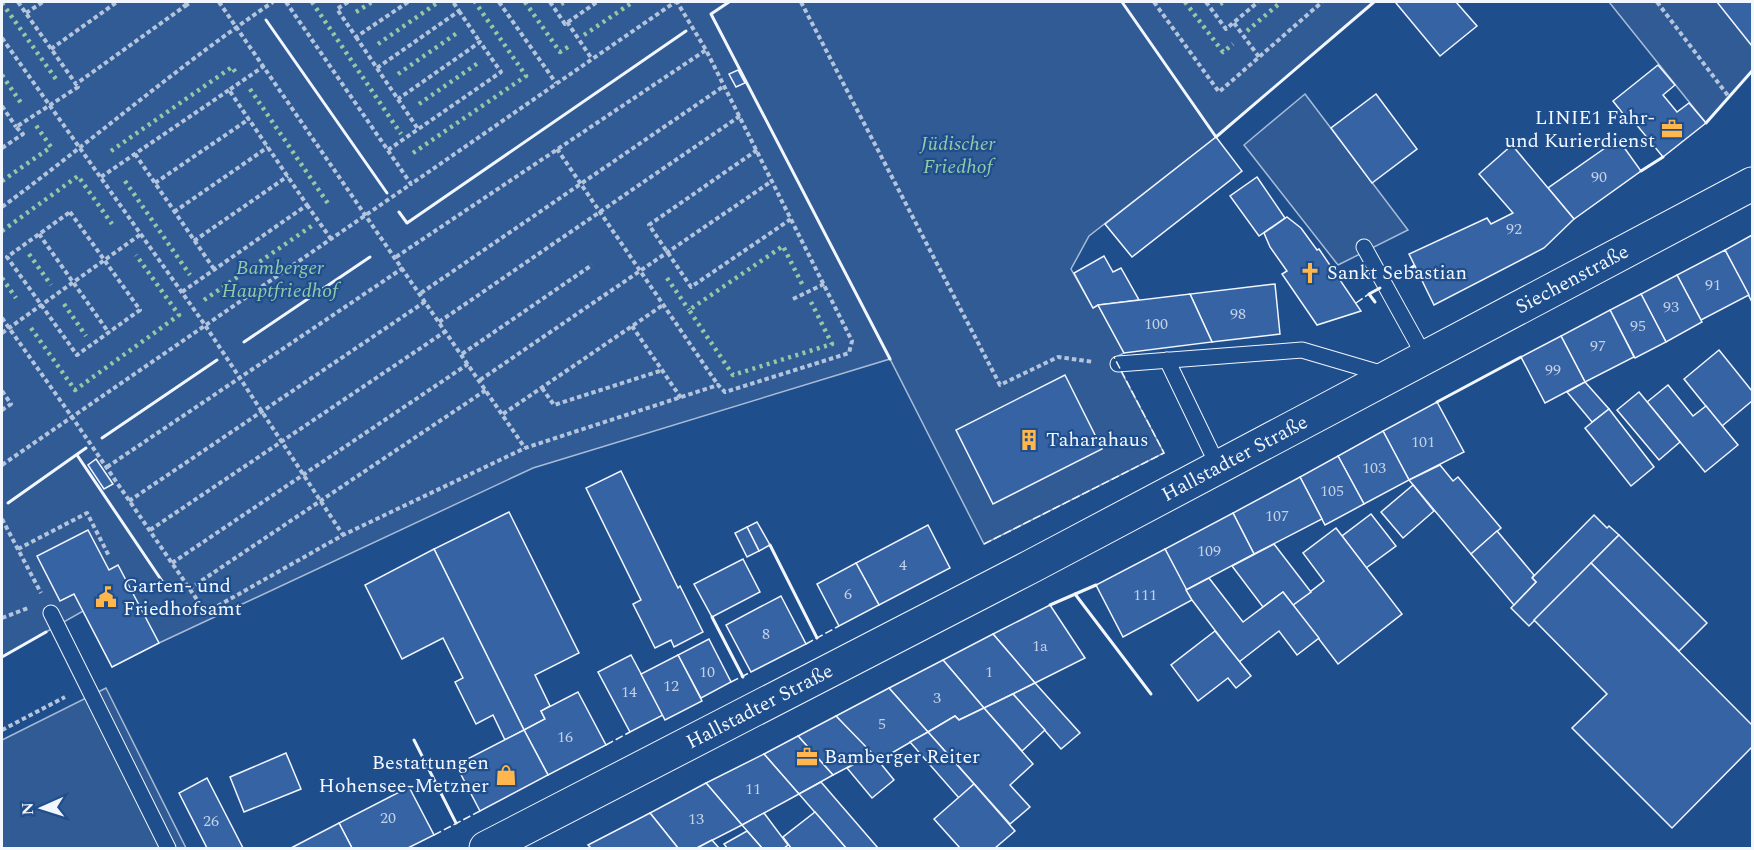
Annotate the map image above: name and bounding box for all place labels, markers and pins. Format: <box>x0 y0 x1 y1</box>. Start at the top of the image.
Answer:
place label: LINIE1 Fahr- und Kurierdienst <box>1505 103 1655 156</box>
office icon: LINIE1 Fahr- und Kurierdienst <box>1660 117 1684 141</box>
place label: Sankt Sebastian <box>1327 258 1467 288</box>
church icon: Sankt Sebastian <box>1298 261 1322 285</box>
place label: Taharahaus <box>1046 425 1149 455</box>
building icon: Taharahaus <box>1017 428 1041 452</box>
place label: Garten- und Friedhofsamt <box>123 571 242 624</box>
public building icon: Garten- und Friedhofsamt <box>94 585 118 609</box>
place label: Bamberger Reiter <box>824 742 980 772</box>
office icon: Bamberger Reiter <box>795 745 819 769</box>
place label: Bestattungen Hohensee-Metzner <box>319 748 489 801</box>
shop icon: Bestattungen Hohensee-Metzner <box>494 763 518 787</box>

